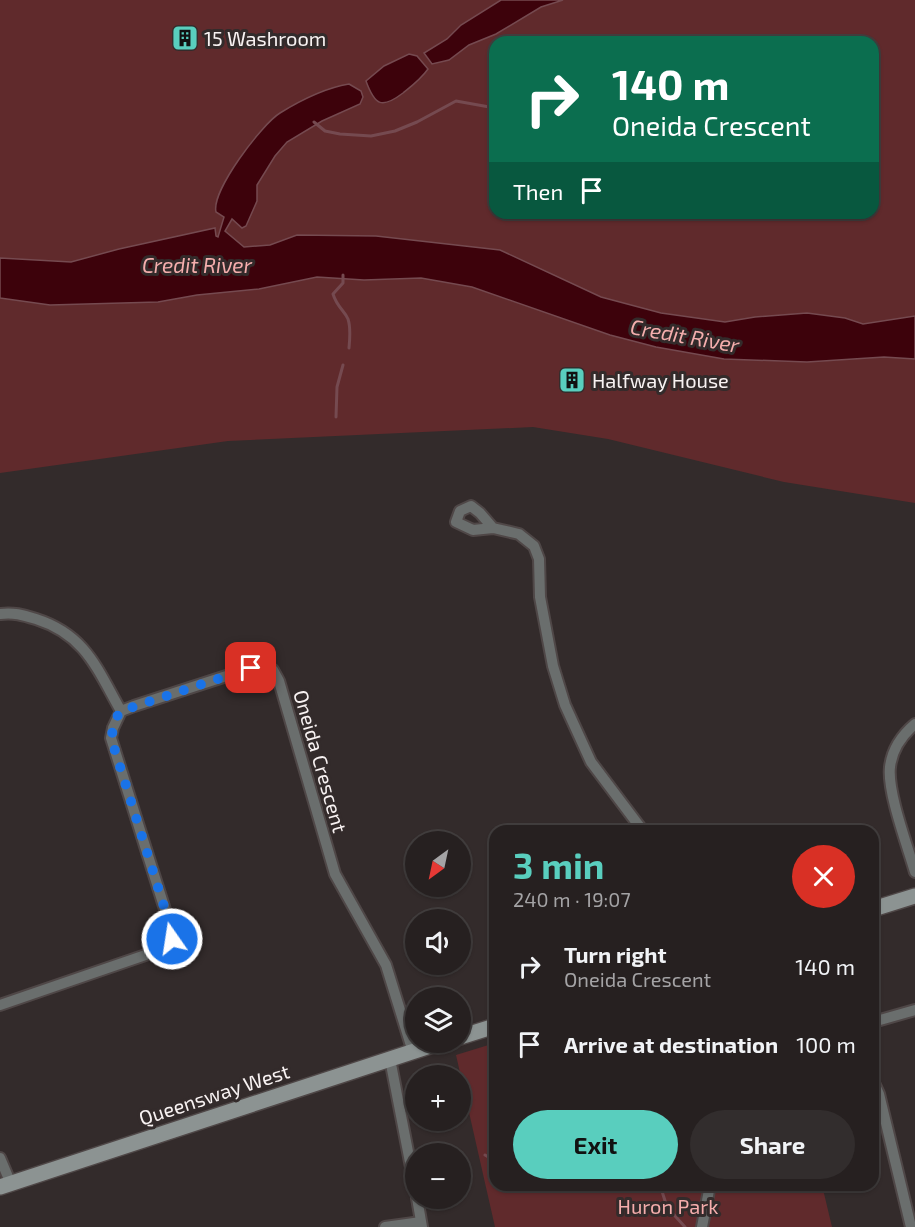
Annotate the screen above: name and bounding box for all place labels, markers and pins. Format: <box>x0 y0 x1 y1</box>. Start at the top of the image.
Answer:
building icon: 15 Washroom <box>170 23 200 53</box>
place label: 15 Washroom <box>204 26 326 50</box>
building icon: Halfway House <box>557 365 587 395</box>
place label: Halfway House <box>592 368 729 392</box>
pin <box>225 642 276 693</box>

